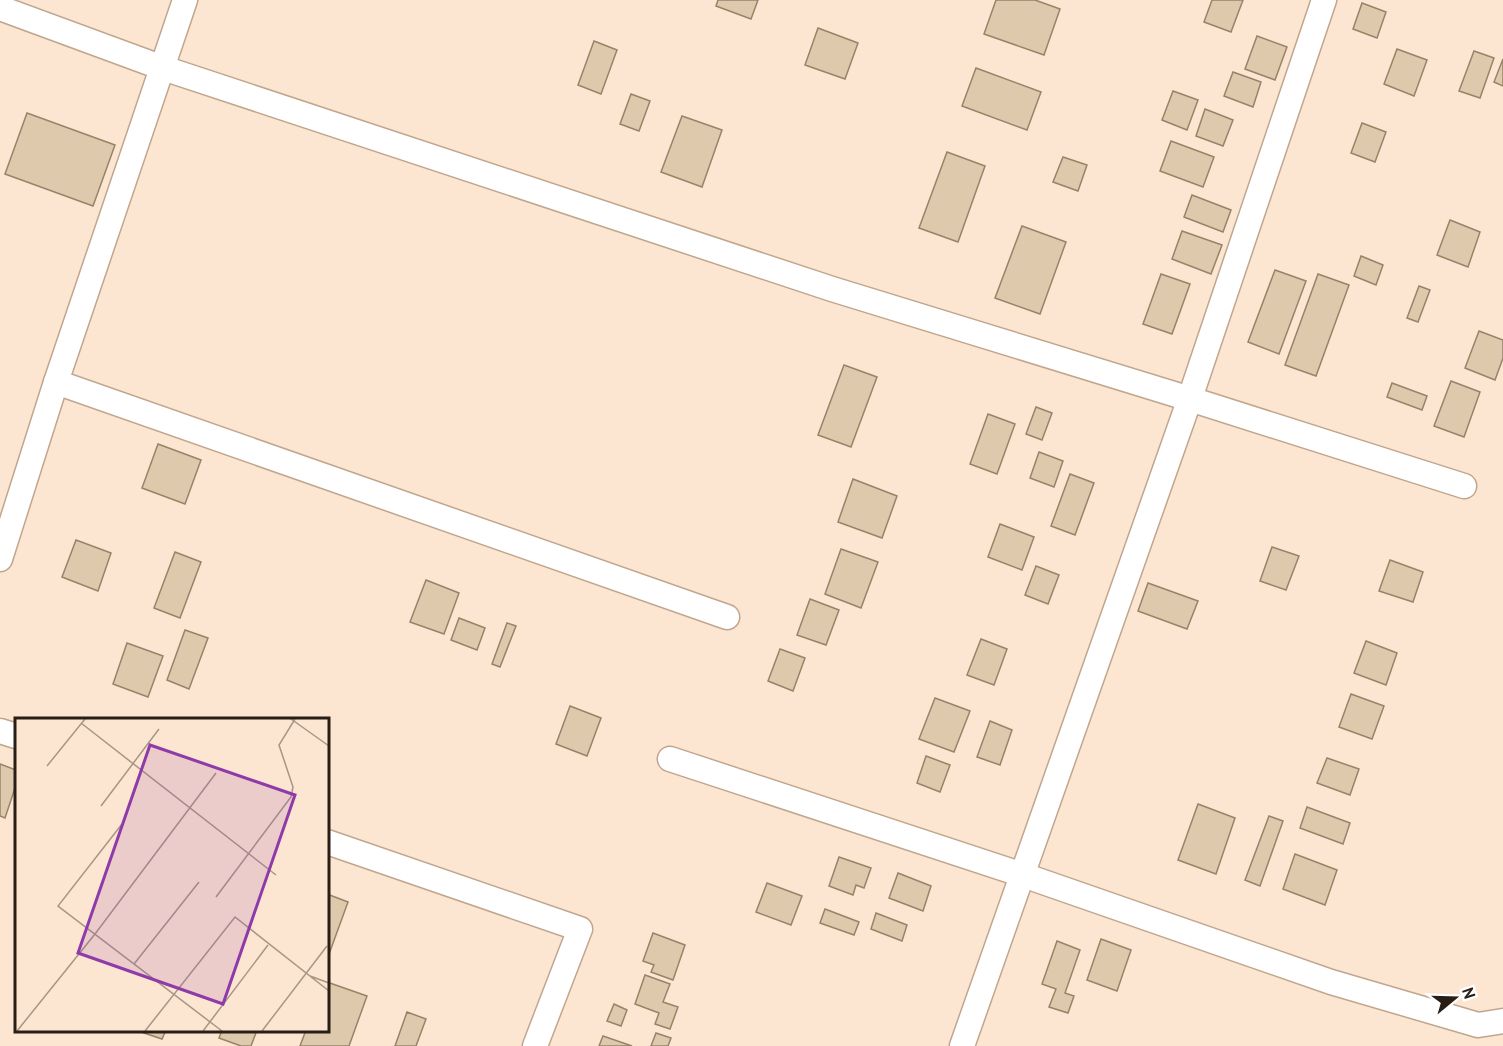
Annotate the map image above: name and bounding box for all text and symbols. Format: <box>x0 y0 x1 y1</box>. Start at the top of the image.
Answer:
inset map <box>15 718 328 1031</box>
north arrow <box>1425 968 1485 1028</box>
text: N <box>1458 985 1480 1001</box>

